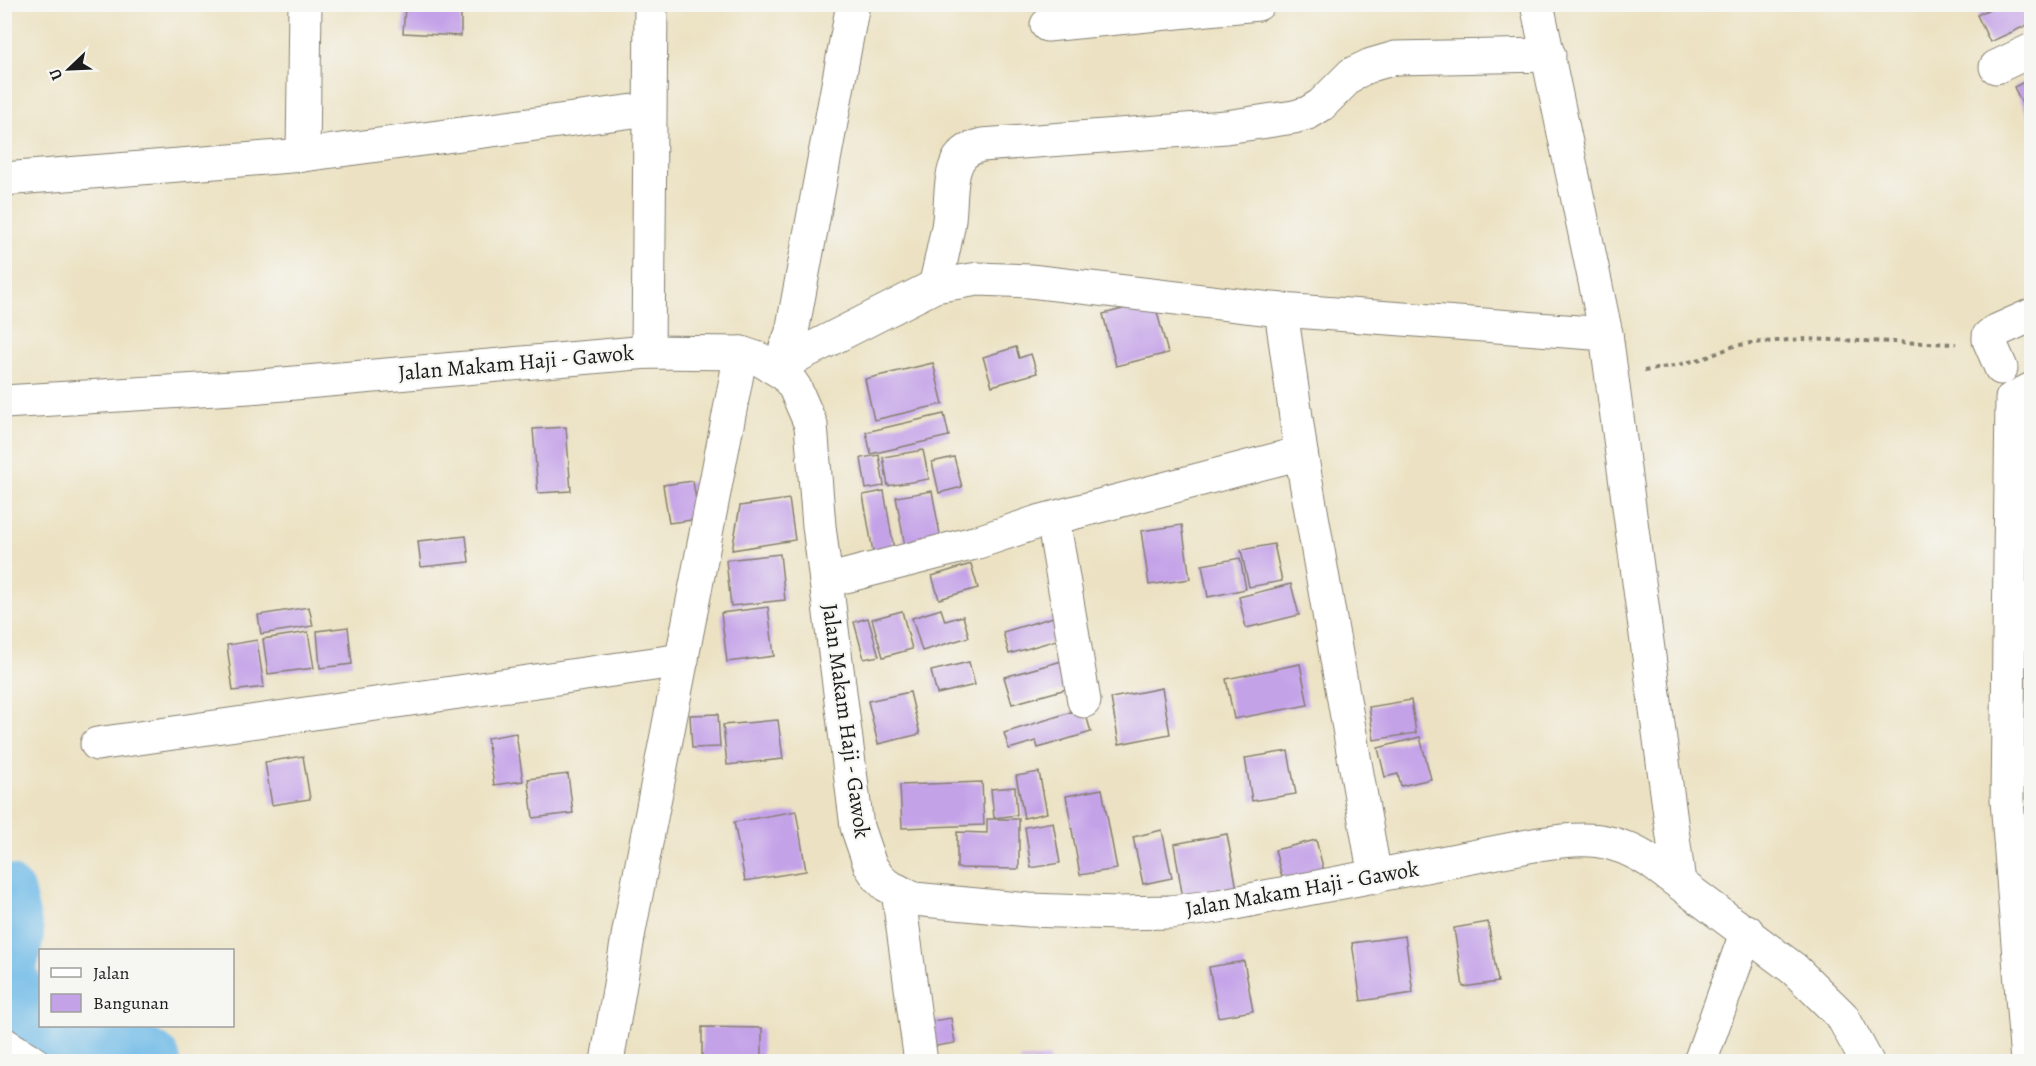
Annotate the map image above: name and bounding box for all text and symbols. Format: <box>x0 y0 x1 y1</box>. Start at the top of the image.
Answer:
north arrow <box>39 39 99 99</box>
text: U <box>44 65 68 84</box>
street label: Jalan Makam Haji - Gawok <box>397 338 635 388</box>
street label: Jalan Makam Haji - Gawok <box>815 602 877 840</box>
street label: Jalan Makam Haji - Gawok <box>1183 854 1421 924</box>
legend <box>39 949 234 1027</box>
text: Jalan <box>93 961 130 985</box>
text: Bangunan <box>93 991 169 1015</box>

